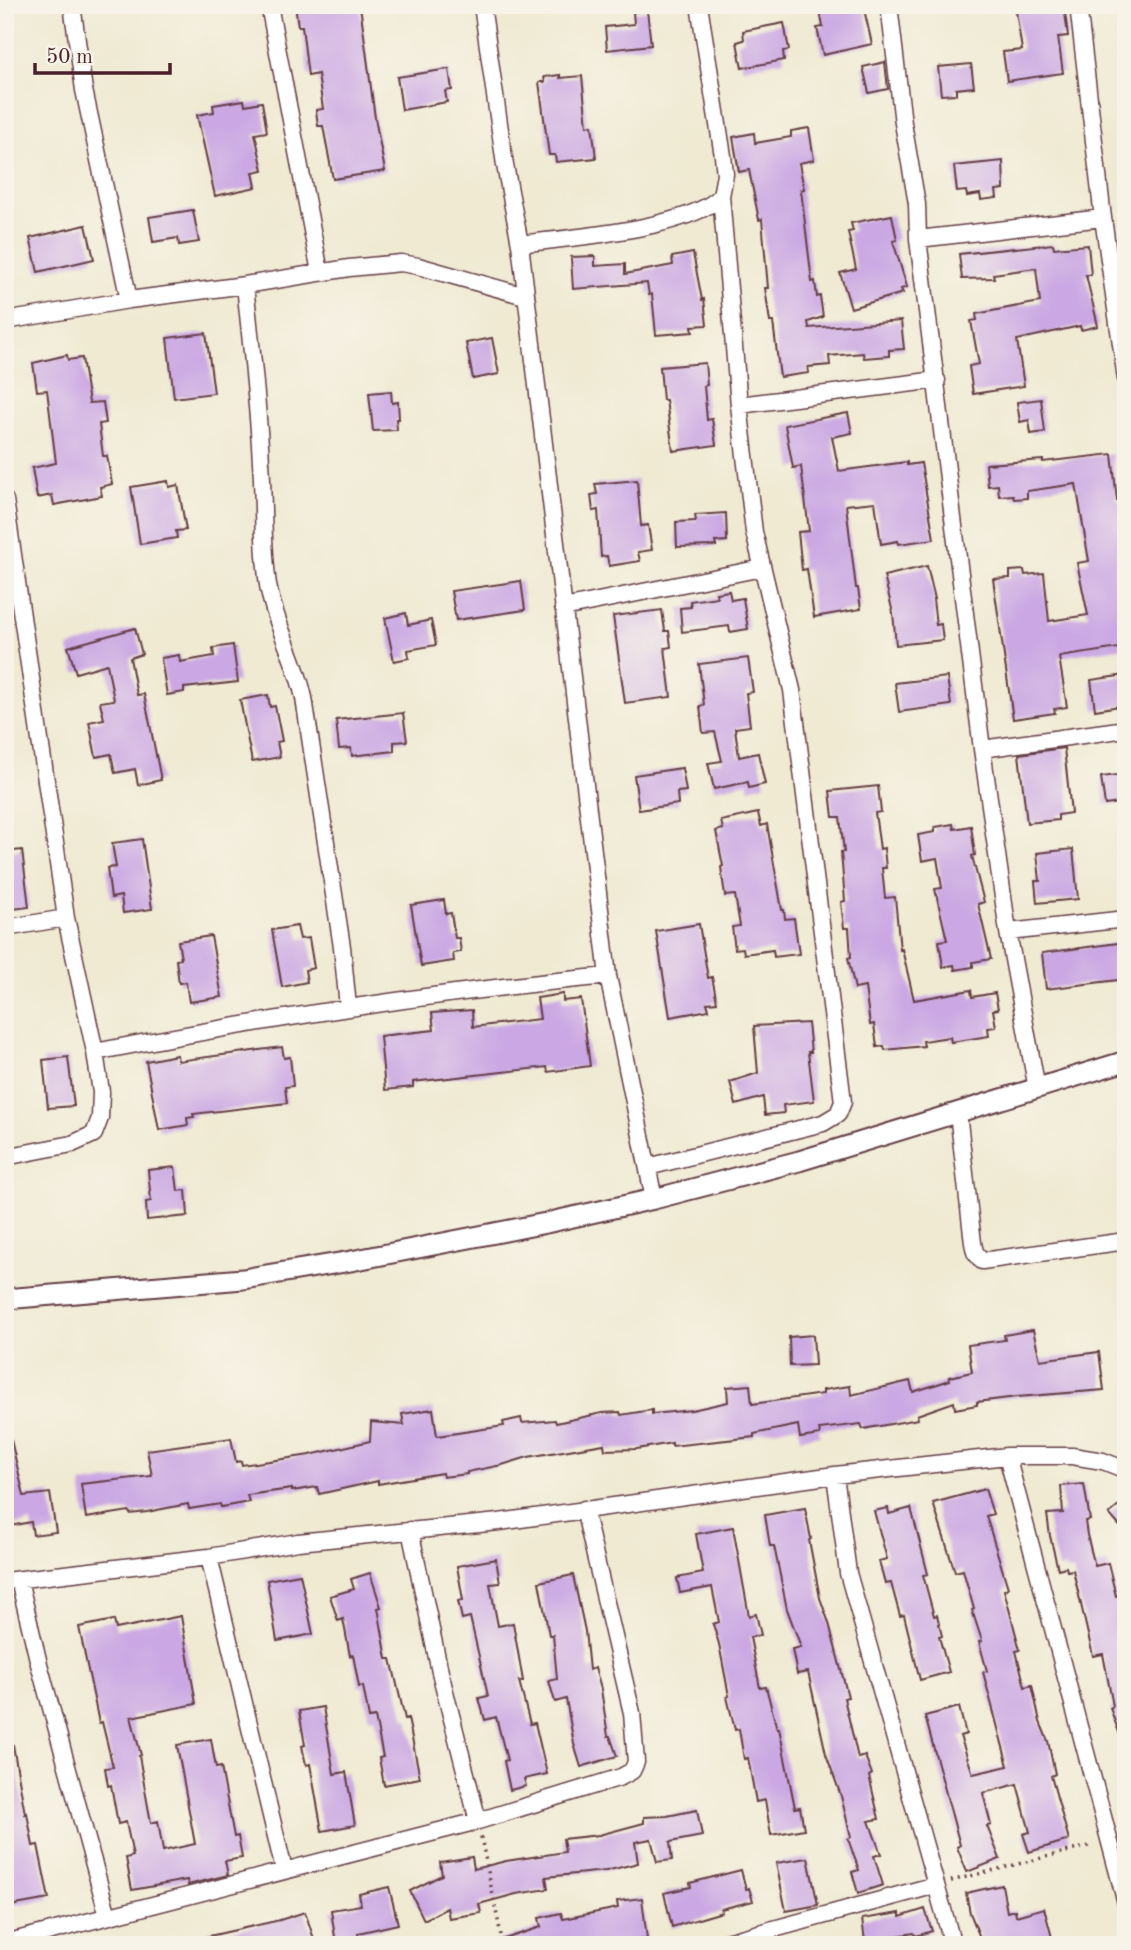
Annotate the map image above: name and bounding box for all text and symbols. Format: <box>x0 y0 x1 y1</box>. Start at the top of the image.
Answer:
scale bar <box>35 32 170 76</box>
text: 50 m <box>46 47 93 68</box>

